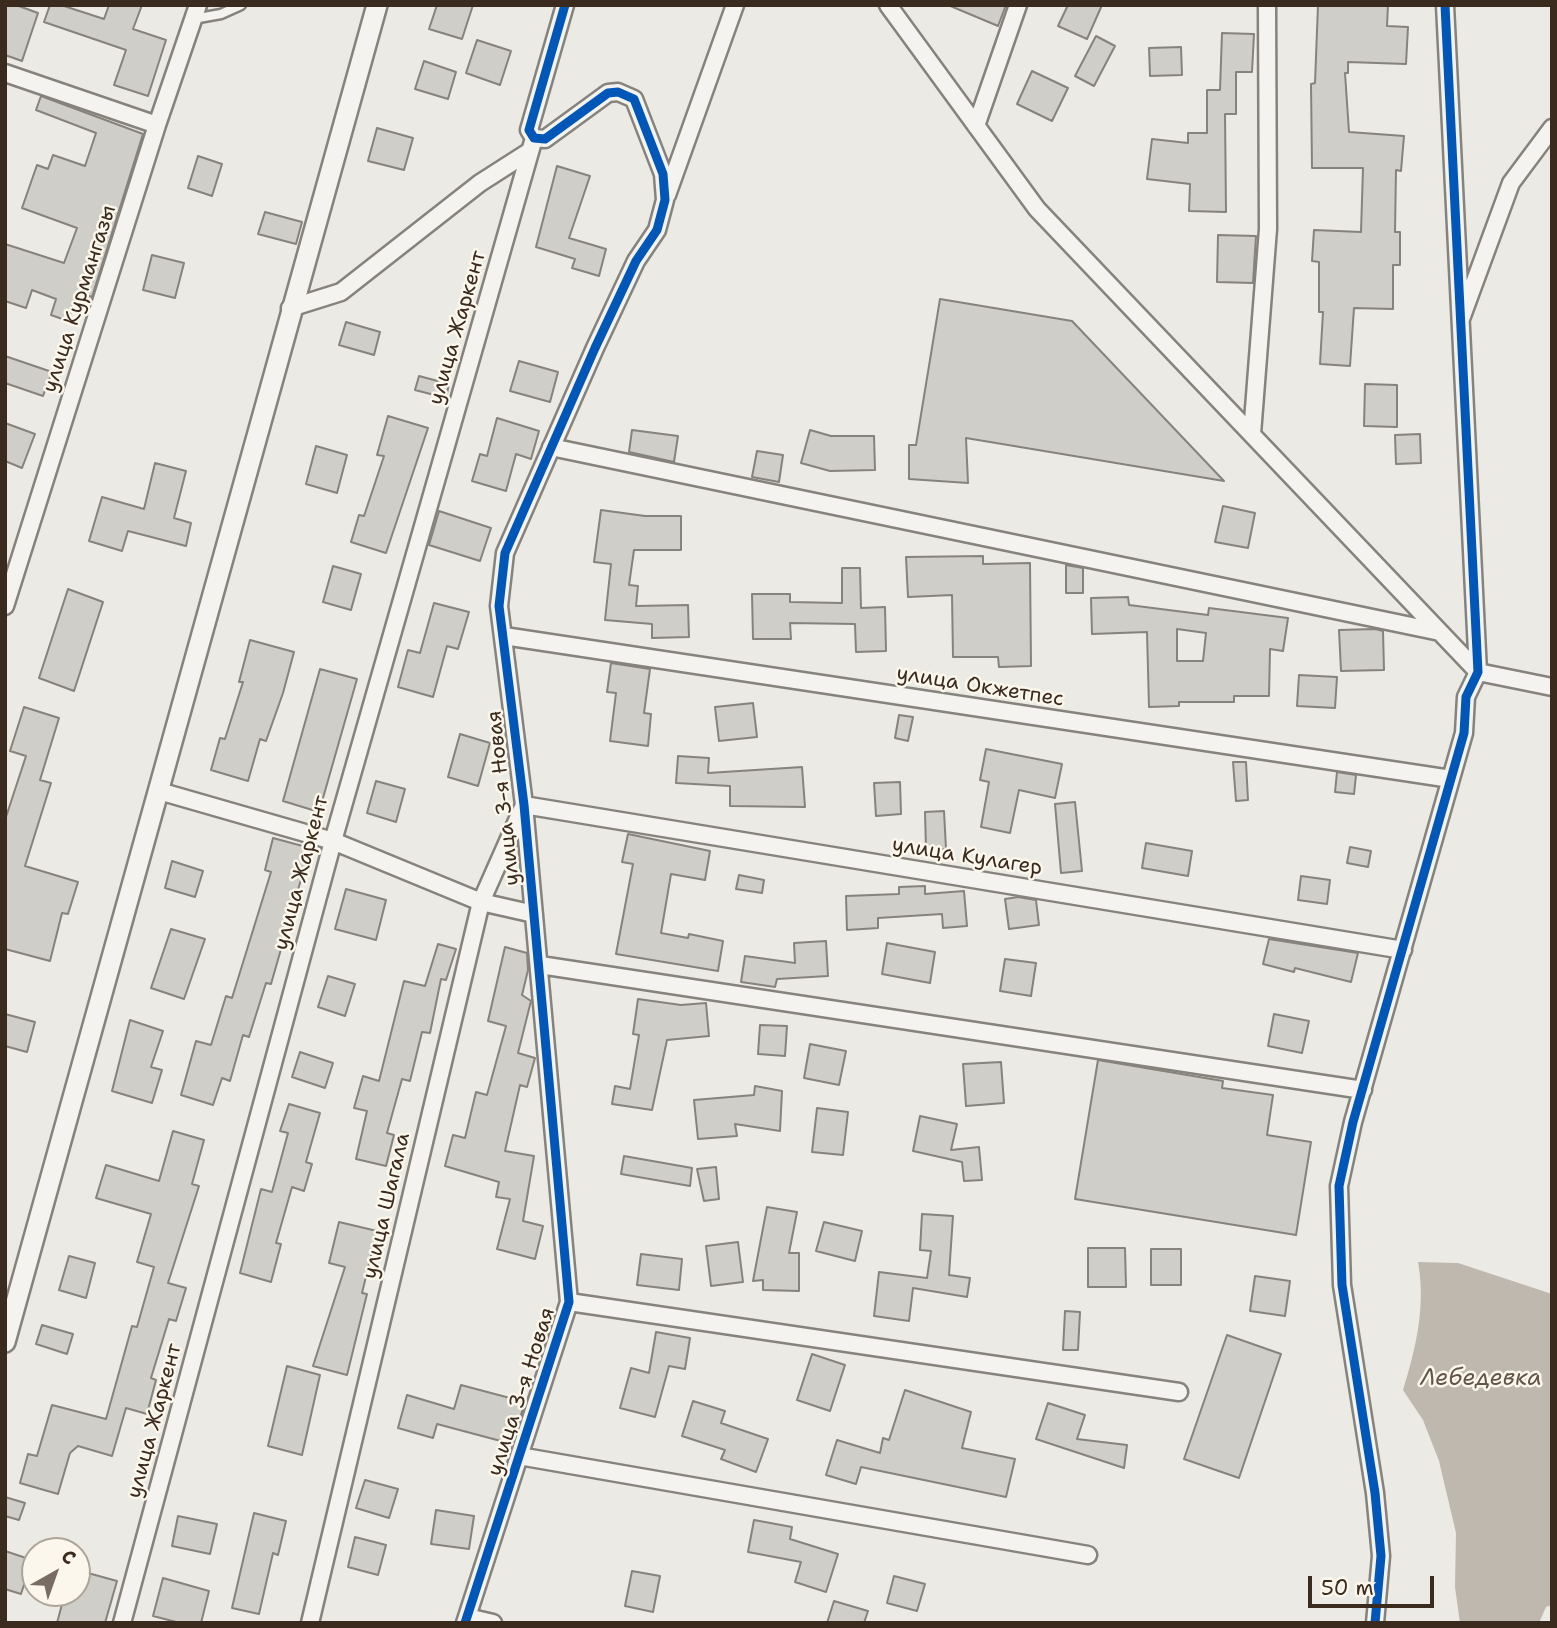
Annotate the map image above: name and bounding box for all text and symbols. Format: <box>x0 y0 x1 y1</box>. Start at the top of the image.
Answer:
street label: улица Курмангазы <box>38 202 122 396</box>
street label: улица Жаркент <box>424 248 492 408</box>
street label: улица Окжетпес <box>895 661 1065 713</box>
street label: улица 3-я Новая <box>482 709 526 887</box>
street label: улица Жаркент <box>269 793 335 953</box>
street label: улица Кулагер <box>890 833 1044 881</box>
street label: улица Шагала <box>358 1130 416 1282</box>
street label: улица 3-я Новая <box>483 1304 561 1480</box>
street label: улица Жаркент <box>122 1341 188 1501</box>
water label: Лебедевка <box>1420 1365 1542 1393</box>
north arrow <box>21 1537 91 1607</box>
text: С <box>56 1544 81 1570</box>
scale bar <box>1312 1562 1438 1606</box>
text: 50 m <box>1321 1574 1374 1602</box>

